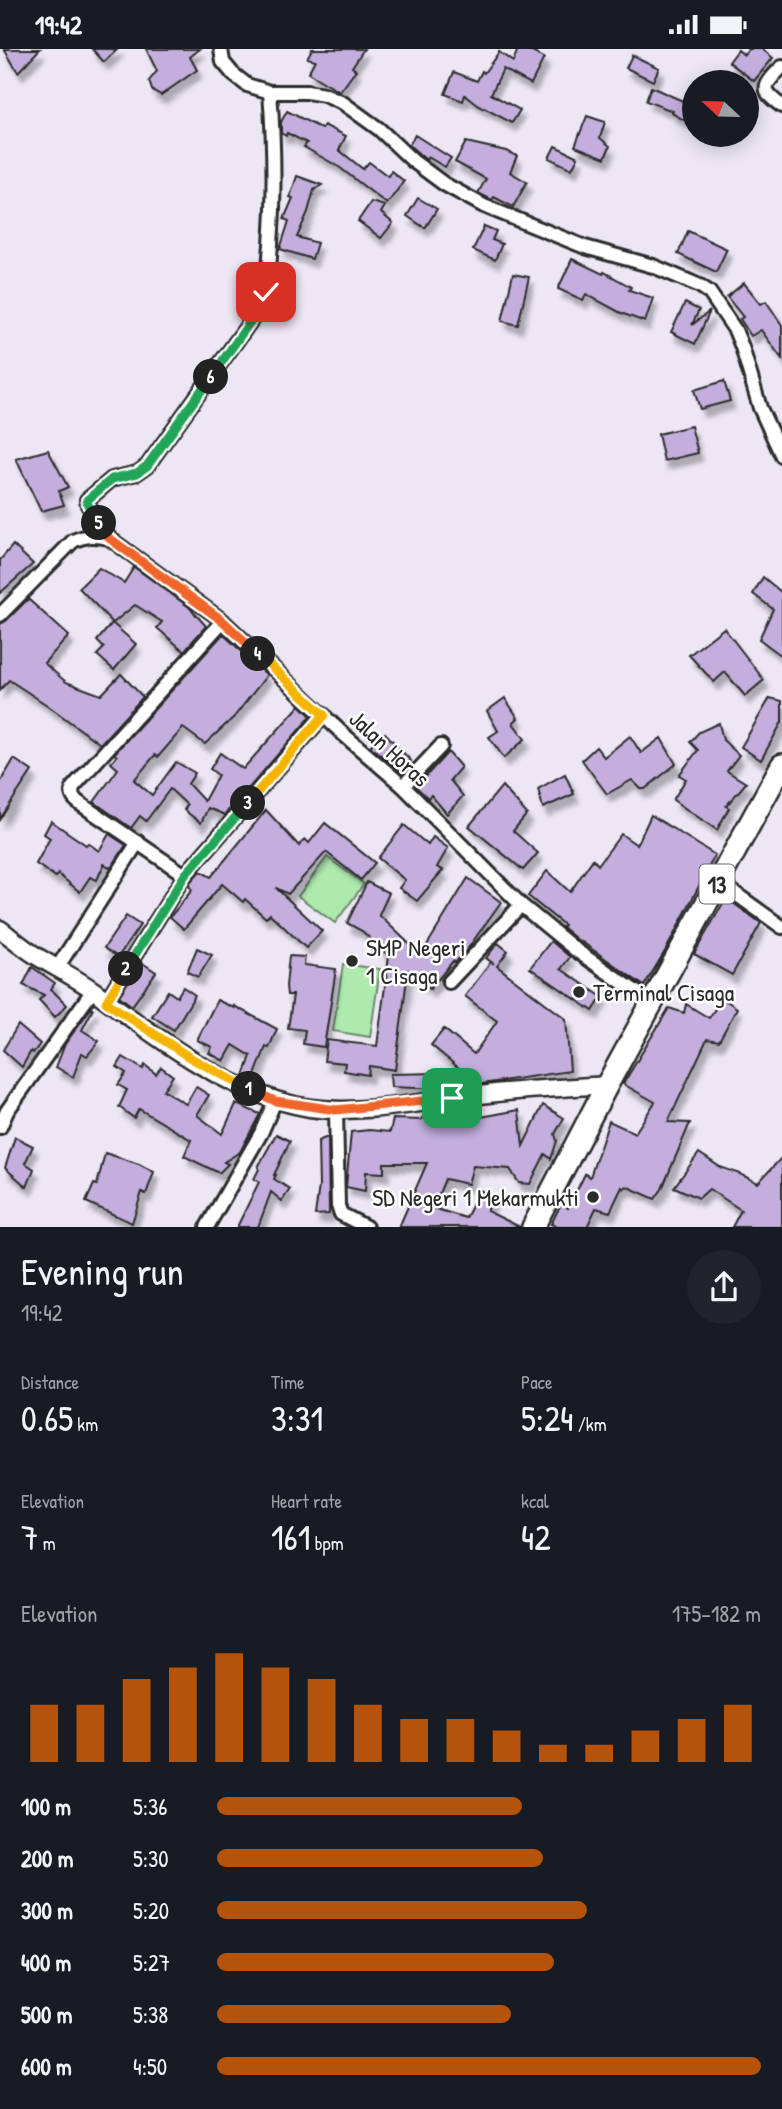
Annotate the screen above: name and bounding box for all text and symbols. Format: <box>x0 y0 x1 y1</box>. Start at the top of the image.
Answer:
text: 19:42 <box>35 7 82 42</box>
north arrow <box>682 70 760 147</box>
map controls <box>682 70 759 147</box>
pin <box>236 262 296 322</box>
icon: check <box>247 273 285 311</box>
pin: 6 <box>194 359 228 395</box>
text: 6 <box>207 363 214 389</box>
pin: 5 <box>82 505 116 540</box>
text: 5 <box>94 509 103 535</box>
pin: 4 <box>240 637 276 671</box>
text: 4 <box>254 640 261 666</box>
street label: Jalan Horas <box>343 702 437 794</box>
pin: 3 <box>230 785 266 821</box>
text: 3 <box>243 789 252 815</box>
road number: 13 <box>700 865 734 904</box>
place label: SMP Negeri 1 Cisaga <box>366 931 466 991</box>
pin: 2 <box>108 951 144 986</box>
marker: SMP Negeri 1 Cisaga <box>344 953 360 969</box>
text: 2 <box>121 955 130 981</box>
place label: Terminal Cisaga <box>593 976 734 1008</box>
marker: Terminal Cisaga <box>571 984 587 1000</box>
pin <box>422 1068 482 1128</box>
pin: 1 <box>232 1072 266 1107</box>
text: 1 <box>245 1075 252 1101</box>
icon: arrive <box>433 1079 471 1117</box>
place label: SD Negeri 1 Mekarmukti <box>372 1181 579 1213</box>
marker: SD Negeri 1 Mekarmukti <box>585 1189 601 1205</box>
text: Evening run <box>21 1245 184 1297</box>
button: share <box>687 1250 761 1324</box>
text: 19:42 <box>21 1297 63 1328</box>
text: Distance <box>21 1369 79 1395</box>
text: Time <box>271 1369 305 1395</box>
text: Pace <box>521 1369 553 1395</box>
text: 0.65 <box>21 1395 73 1442</box>
text: 3:31 <box>271 1395 323 1442</box>
text: 5:24 <box>521 1395 573 1442</box>
text: km <box>73 1411 98 1437</box>
text: /km <box>573 1411 607 1437</box>
text: Elevation <box>21 1488 84 1514</box>
text: Heart rate <box>271 1488 342 1514</box>
text: kcal <box>521 1488 549 1514</box>
text: 7 <box>21 1514 38 1561</box>
text: 161 <box>271 1514 310 1561</box>
text: 42 <box>521 1514 551 1561</box>
text: m <box>38 1530 56 1556</box>
text: bpm <box>310 1530 344 1556</box>
text: Elevation <box>21 1598 97 1629</box>
text: 175–182 m <box>672 1598 761 1629</box>
text: 100 m <box>21 1791 71 1822</box>
text: 5:36 <box>133 1791 168 1822</box>
text: 200 m <box>21 1843 73 1874</box>
text: 5:30 <box>133 1843 169 1874</box>
text: 300 m <box>21 1895 73 1926</box>
text: 5:20 <box>133 1895 169 1926</box>
text: 400 m <box>21 1947 71 1978</box>
text: 5:27 <box>133 1947 170 1978</box>
text: 500 m <box>21 1999 72 2030</box>
text: 5:38 <box>133 1999 168 2030</box>
text: 600 m <box>21 2051 72 2082</box>
text: 4:50 <box>133 2051 167 2082</box>

